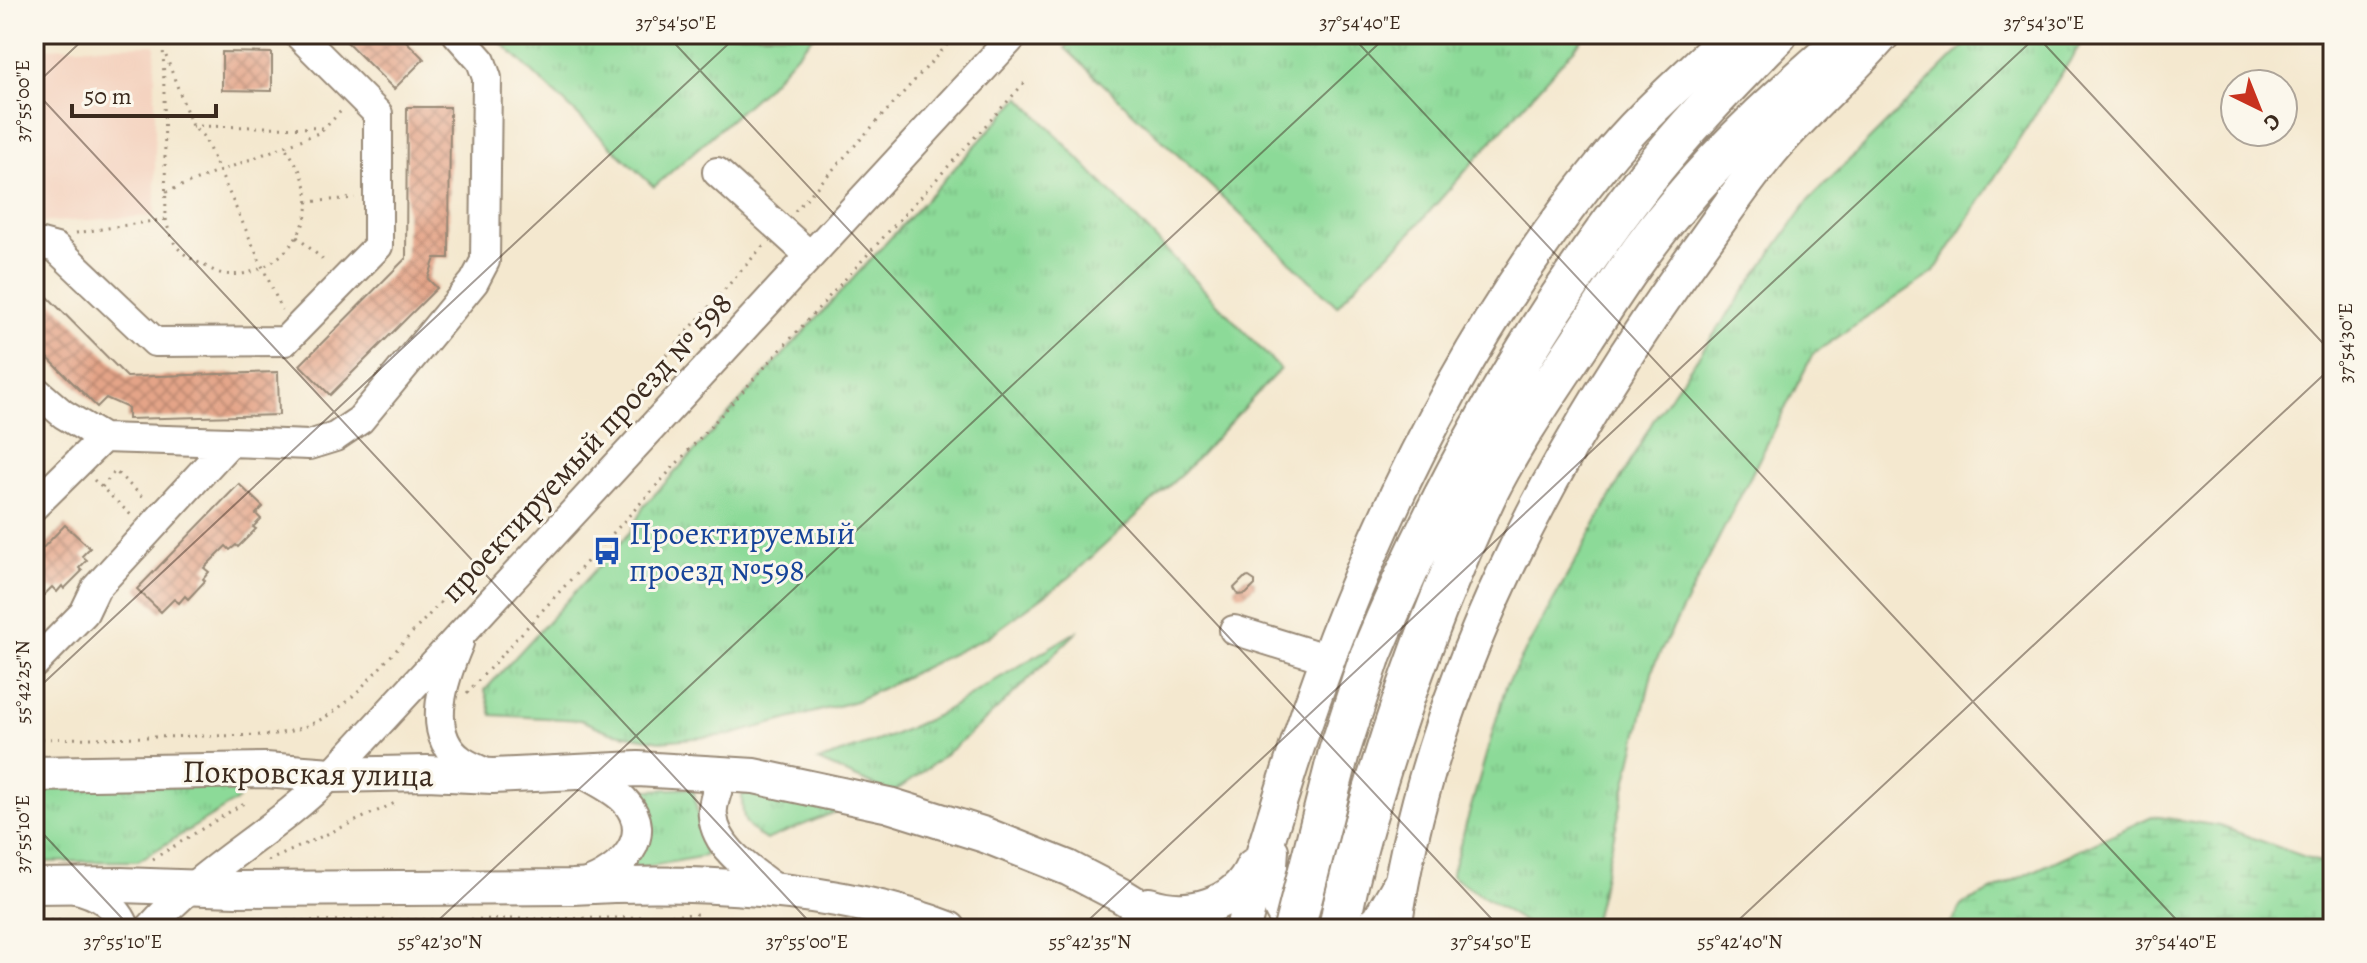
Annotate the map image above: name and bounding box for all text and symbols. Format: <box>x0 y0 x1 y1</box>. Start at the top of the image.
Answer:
text: 37°54'50"E <box>636 9 716 36</box>
text: 37°54'40"E <box>1319 9 1401 36</box>
text: 37°54'30"E <box>2004 9 2084 36</box>
text: 37°55'00"E <box>9 60 36 142</box>
scale bar <box>72 68 216 118</box>
north arrow <box>2219 68 2299 148</box>
text: 50 m <box>84 80 132 112</box>
text: С <box>2257 106 2287 137</box>
street label: проектируемый проезд № 598 <box>430 282 742 612</box>
text: 37°54'30"E <box>2332 303 2359 383</box>
place label: Проектируемый проезд №598 <box>629 511 855 592</box>
bus stop icon: Проектируемый проезд №598 <box>592 536 622 566</box>
text: 55°42'25"N <box>9 640 36 724</box>
street label: Покровская улица <box>182 749 434 797</box>
text: 37°55'10"E <box>9 795 36 873</box>
text: 37°55'10"E <box>84 928 162 955</box>
text: 55°42'30"N <box>398 928 482 955</box>
text: 37°55'00"E <box>766 928 848 955</box>
text: 55°42'35"N <box>1049 928 1131 955</box>
text: 37°54'50"E <box>1451 928 1531 955</box>
text: 55°42'40"N <box>1697 928 1783 955</box>
text: 37°54'40"E <box>2135 928 2217 955</box>

